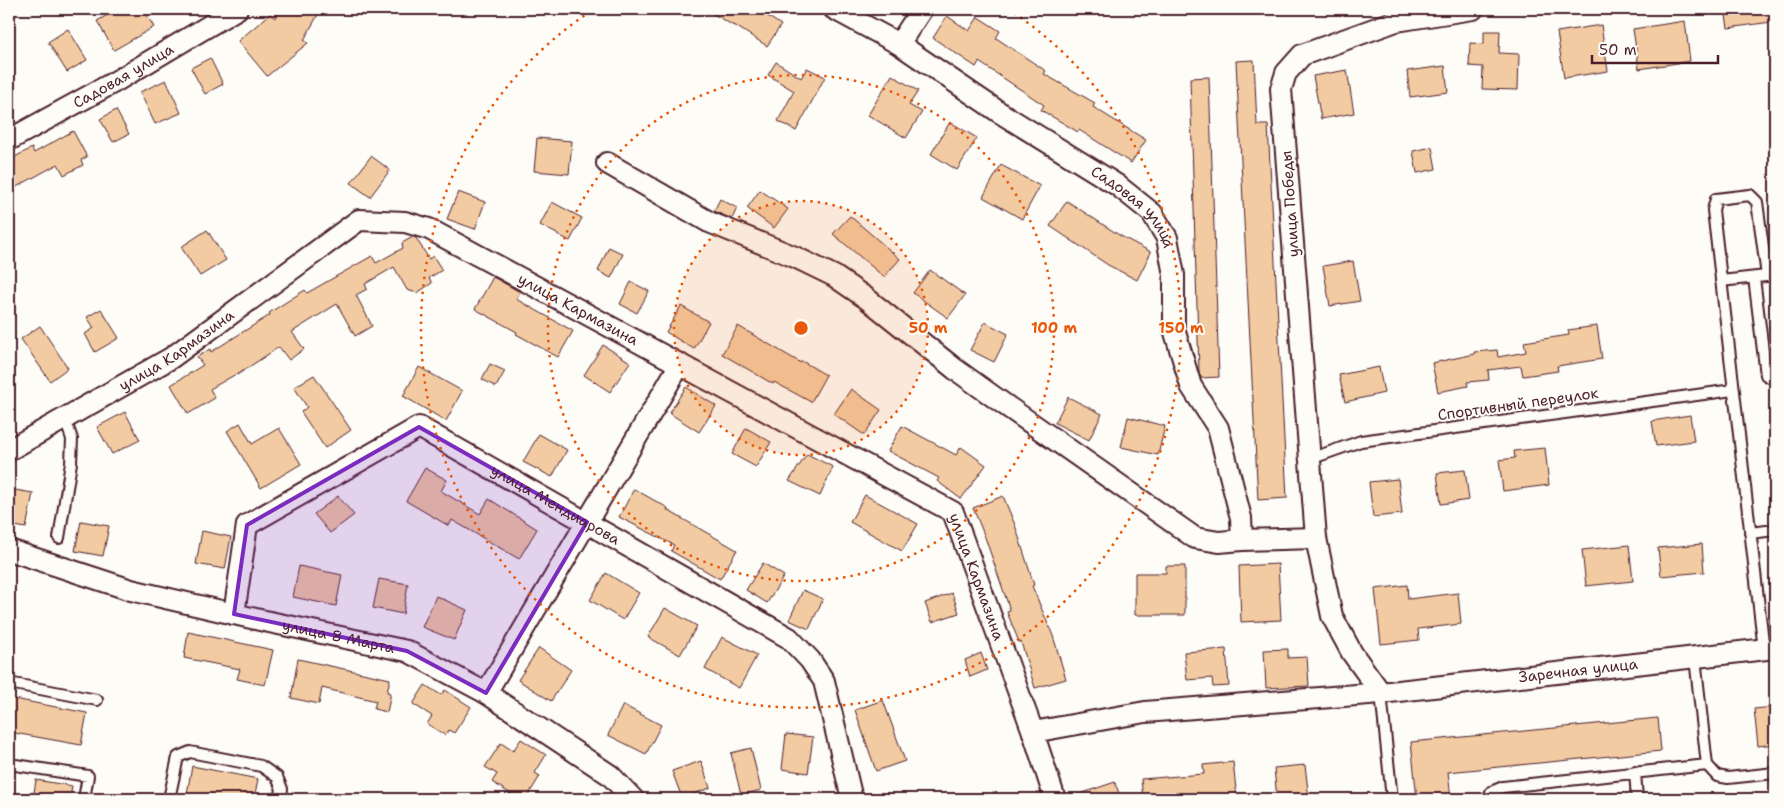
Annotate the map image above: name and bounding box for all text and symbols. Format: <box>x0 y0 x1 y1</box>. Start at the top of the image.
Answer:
scale bar <box>1592 32 1718 64</box>
street label: Садовая улица <box>70 39 178 113</box>
text: 50 m <box>1599 40 1637 60</box>
street label: улица Победы <box>1276 150 1304 258</box>
street label: Садовая улица <box>1087 161 1179 250</box>
street label: улица Кармазина <box>514 269 642 350</box>
street label: улица Кармазина <box>115 305 238 395</box>
text: 50 m <box>909 318 948 338</box>
text: 100 m <box>1031 318 1077 338</box>
text: 150 m <box>1158 318 1204 338</box>
centre of rings <box>792 319 810 337</box>
street label: Спортивный переулок <box>1436 383 1600 425</box>
street label: улица Мендиарова <box>487 460 624 550</box>
street label: улица Кармазина <box>944 510 1009 644</box>
street label: улица 8 Марта <box>280 615 397 658</box>
street label: Заречная улица <box>1518 654 1639 687</box>

